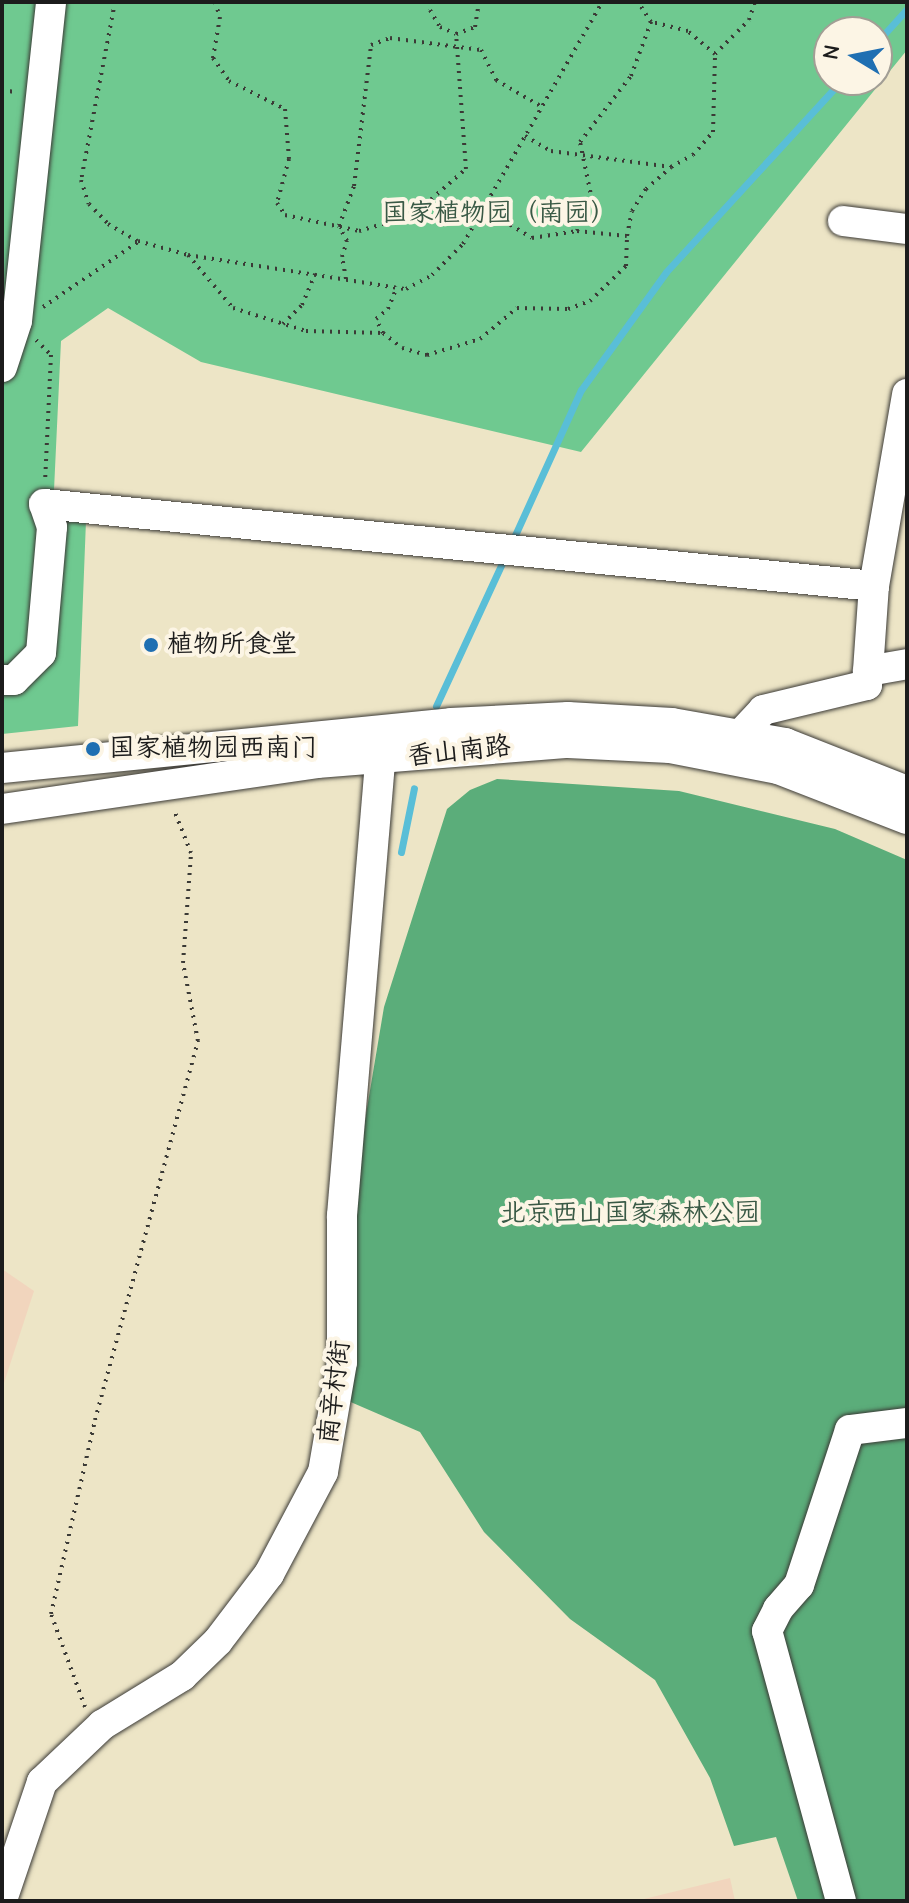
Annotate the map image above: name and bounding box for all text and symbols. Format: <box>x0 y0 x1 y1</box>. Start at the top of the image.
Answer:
north arrow <box>813 16 893 96</box>
text: N <box>817 43 845 62</box>
park label: 国家植物园（南园） <box>382 198 616 230</box>
place label: 植物所食堂 <box>167 629 297 661</box>
marker: 植物所食堂 <box>142 636 160 654</box>
street label: 香山南路 <box>406 731 512 773</box>
place label: 国家植物园西南门 <box>109 733 317 765</box>
marker: 国家植物园西南门 <box>84 740 102 758</box>
park label: 北京西山国家森林公园 <box>500 1198 760 1230</box>
street label: 南辛村街 <box>313 1338 357 1446</box>

